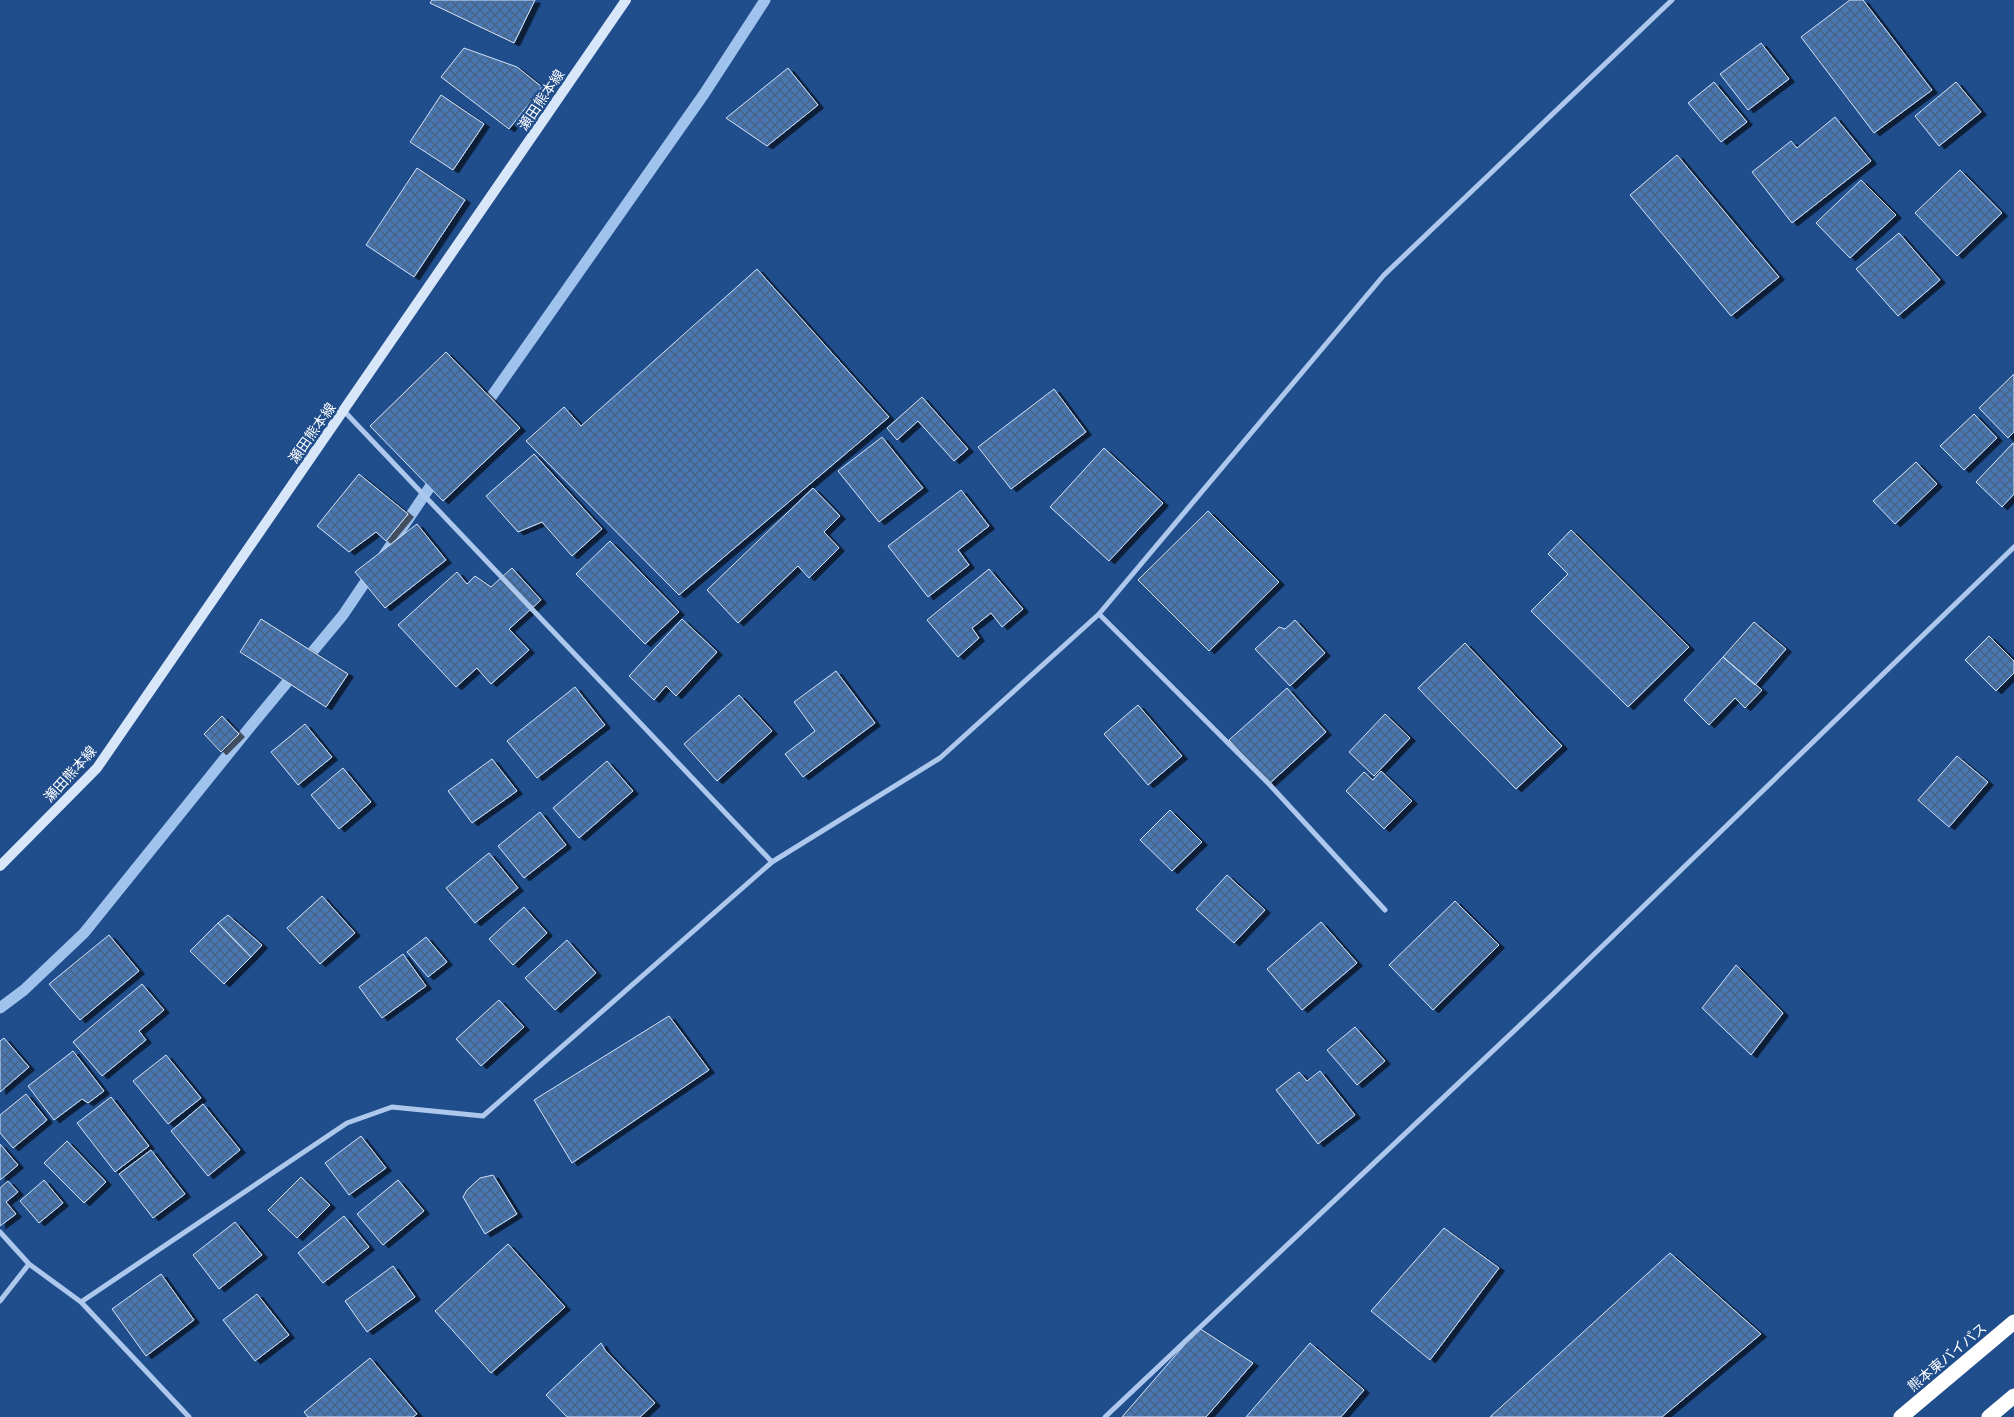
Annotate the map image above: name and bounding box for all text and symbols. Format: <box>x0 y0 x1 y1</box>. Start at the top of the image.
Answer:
street label: 瀬田熊本線 <box>515 67 567 133</box>
street label: 瀬田熊本線 <box>285 400 339 466</box>
street label: 瀬田熊本線 <box>41 743 99 805</box>
street label: 熊本東バイパス <box>1904 1319 1990 1395</box>

